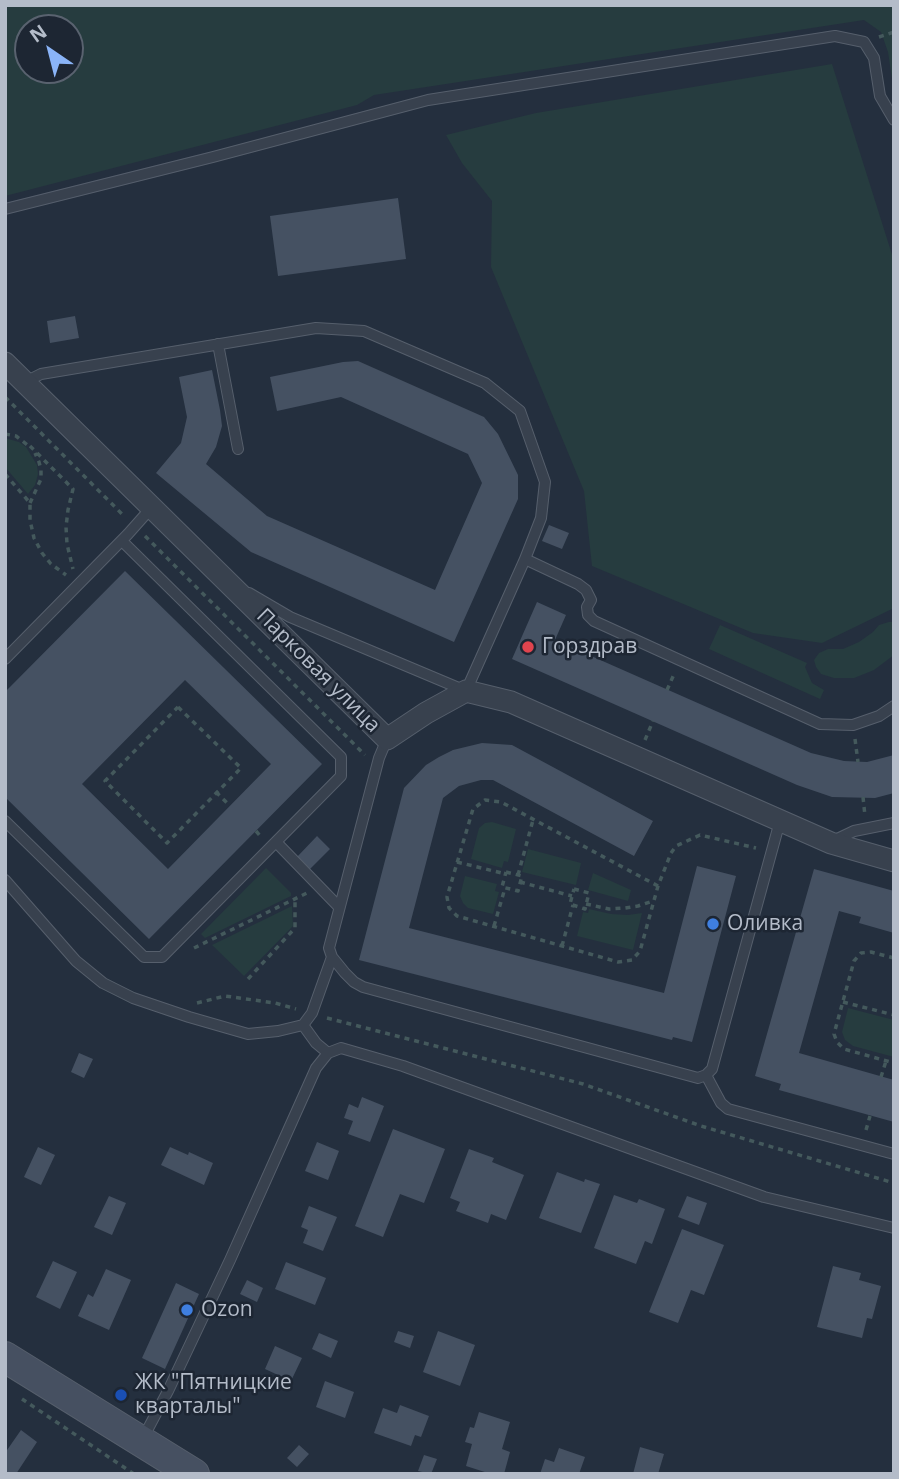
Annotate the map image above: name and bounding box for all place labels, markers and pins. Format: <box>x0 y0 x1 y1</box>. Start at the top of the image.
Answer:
place label: Горздрав <box>542 634 637 660</box>
marker: Горздрав <box>520 639 536 655</box>
place label: Оливка <box>727 911 803 937</box>
marker: Оливка <box>705 916 721 932</box>
place label: Ozon <box>201 1297 253 1323</box>
marker: Ozon <box>179 1302 195 1318</box>
place label: ЖК "Пятницкие кварталы" <box>135 1370 292 1420</box>
marker: ЖК "Пятницкие кварталы" <box>113 1387 129 1403</box>

